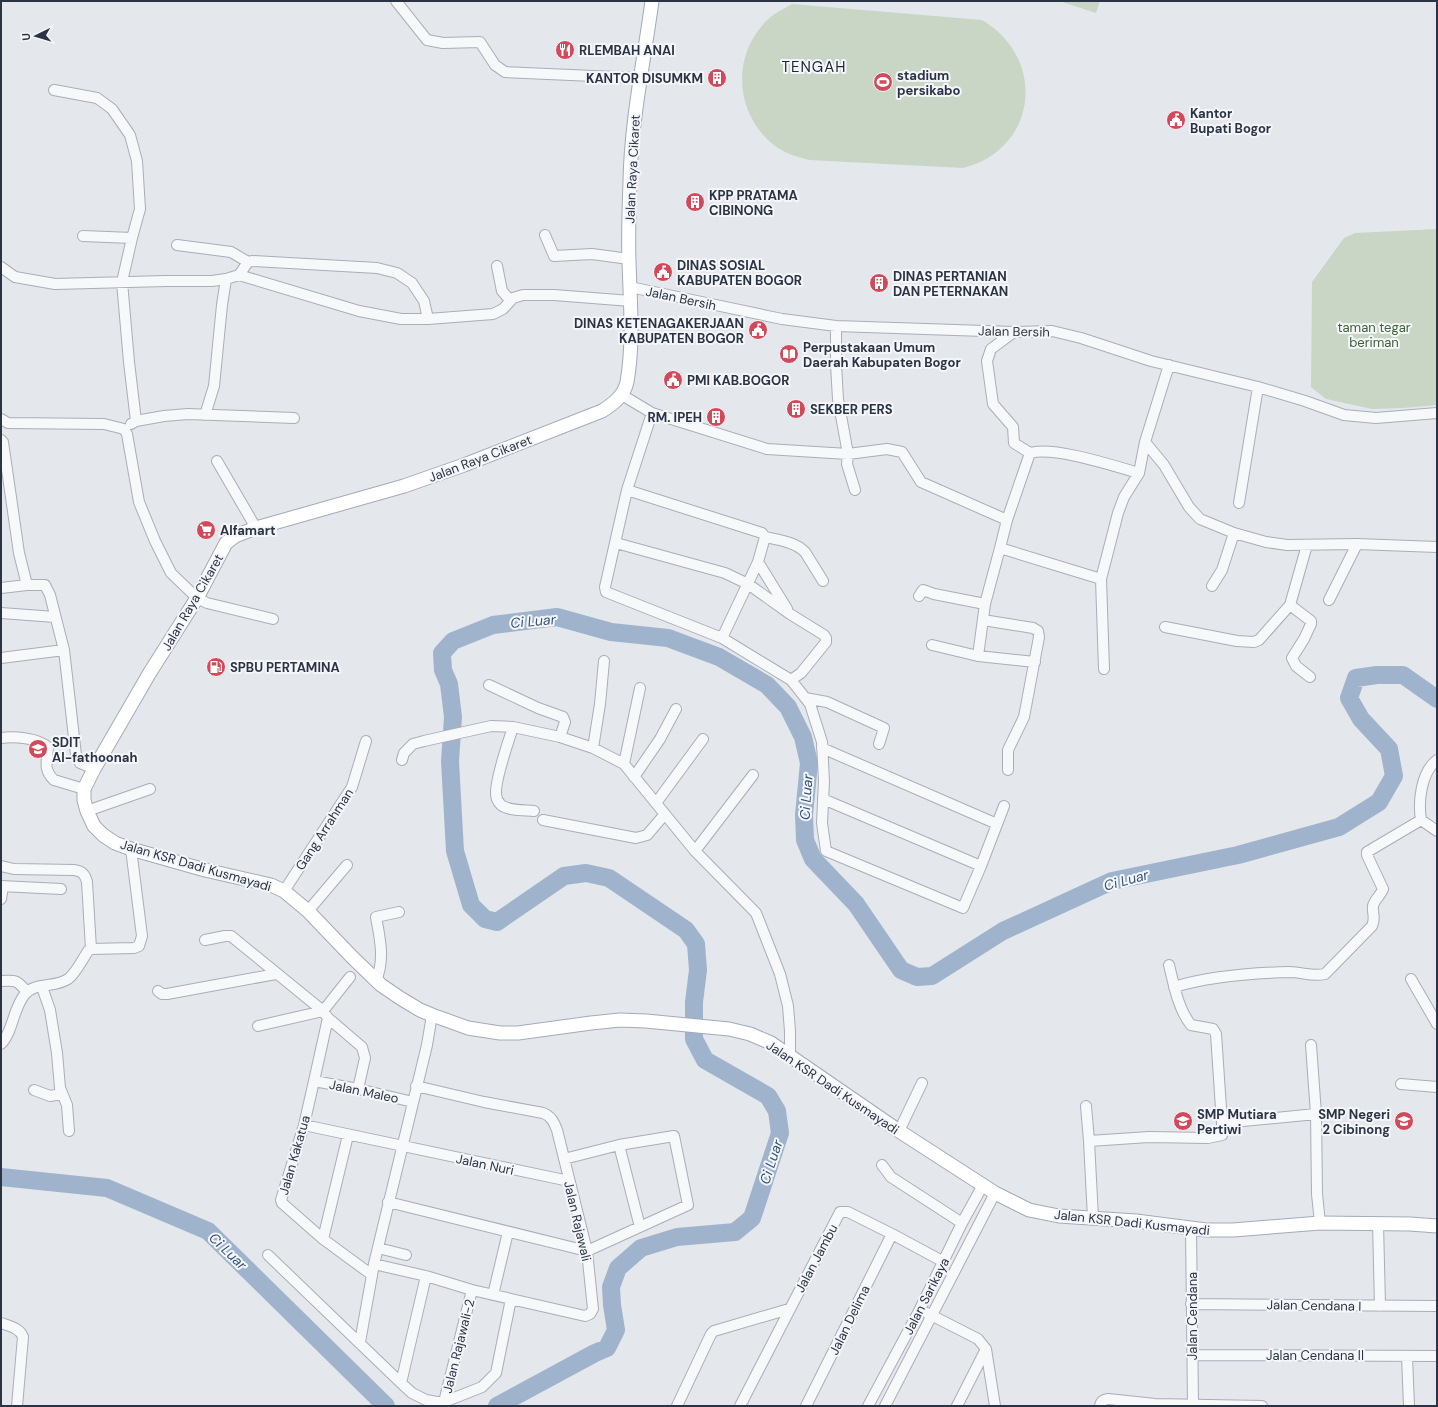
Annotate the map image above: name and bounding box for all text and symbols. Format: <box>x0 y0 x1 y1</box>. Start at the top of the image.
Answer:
north arrow <box>16 16 56 56</box>
text: U <box>19 33 33 41</box>
restaurant icon: RLEMBAH ANAI <box>554 39 576 61</box>
place label: RLEMBAH ANAI <box>579 42 675 59</box>
district label: TENGAH <box>782 57 846 77</box>
building icon: KANTOR DISUMKM <box>706 67 728 89</box>
place label: stadium persikabo <box>897 67 961 99</box>
place label: KANTOR DISUMKM <box>586 70 703 87</box>
sports icon: stadium persikabo <box>872 71 894 93</box>
place label: Kantor Bupati Bogor <box>1190 105 1272 137</box>
public building icon: Kantor Bupati Bogor <box>1165 109 1187 131</box>
street label: Jalan Raya Cikaret <box>621 114 644 224</box>
place label: KPP PRATAMA CIBINONG <box>709 187 798 219</box>
building icon: KPP PRATAMA CIBINONG <box>684 191 706 213</box>
place label: DINAS SOSIAL KABUPATEN BOGOR <box>677 257 802 289</box>
public building icon: DINAS SOSIAL KABUPATEN BOGOR <box>652 261 674 283</box>
place label: DINAS PERTANIAN DAN PETERNAKAN <box>893 268 1008 300</box>
building icon: DINAS PERTANIAN DAN PETERNAKAN <box>868 272 890 294</box>
street label: Jalan Bersih <box>644 283 718 314</box>
place label: DINAS KETENAGAKERJAAN KABUPATEN BOGOR <box>574 315 744 347</box>
public building icon: DINAS KETENAGAKERJAAN KABUPATEN BOGOR <box>747 319 769 341</box>
park label: taman tegar beriman <box>1337 319 1411 351</box>
street label: Jalan Bersih <box>978 322 1050 341</box>
place label: Perpustakaan Umum Daerah Kabupaten Bogor <box>803 339 961 371</box>
library icon: Perpustakaan Umum Daerah Kabupaten Bogor <box>778 343 800 365</box>
public building icon: PMI KAB.BOGOR <box>662 369 684 391</box>
place label: PMI KAB.BOGOR <box>687 372 789 389</box>
building icon: SEKBER PERS <box>785 398 807 420</box>
place label: SEKBER PERS <box>810 401 893 418</box>
building icon: RM. IPEH <box>705 406 727 428</box>
place label: RM. IPEH <box>648 409 702 426</box>
street label: Jalan Raya Cikaret <box>426 431 534 486</box>
supermarket icon: Alfamart <box>195 519 217 541</box>
place label: Alfamart <box>220 522 276 539</box>
street label: Jalan Raya Cikaret <box>158 551 227 654</box>
water label: Ci Luar <box>509 610 557 632</box>
fuel station icon: SPBU PERTAMINA <box>205 656 227 678</box>
place label: SPBU PERTAMINA <box>230 659 340 676</box>
place label: SDIT Al-fathoonah <box>52 734 137 766</box>
school or university icon: SDIT Al-fathoonah <box>27 738 49 760</box>
water label: Ci Luar <box>795 773 817 820</box>
street label: Gang Arrahman <box>292 785 357 873</box>
street label: Jalan KSR Dadi Kusmayadi <box>118 836 273 895</box>
water label: Ci Luar <box>1102 865 1151 895</box>
street label: Jalan KSR Dadi Kusmayadi <box>763 1037 902 1138</box>
street label: Jalan Maleo <box>328 1076 400 1107</box>
place label: SMP Mutiara Pertiwi <box>1197 1106 1277 1138</box>
place label: SMP Negeri 2 Cibinong <box>1318 1106 1390 1138</box>
school or university icon: SMP Mutiara Pertiwi <box>1172 1110 1194 1132</box>
school or university icon: SMP Negeri 2 Cibinong <box>1393 1110 1415 1132</box>
street label: Jalan Kakatua <box>275 1113 314 1197</box>
water label: Ci Luar <box>755 1137 787 1187</box>
street label: Jalan Nuri <box>454 1150 515 1179</box>
street label: Jalan Rajawali <box>560 1179 595 1263</box>
street label: Jalan KSR Dadi Kusmayadi <box>1053 1206 1211 1239</box>
street label: Jalan Jambu <box>791 1221 842 1295</box>
water label: Ci Luar <box>205 1229 251 1274</box>
street label: Jalan Sarikaya <box>900 1255 953 1338</box>
street label: Jalan Cendana <box>1184 1272 1201 1360</box>
street label: Jalan Delima <box>825 1283 874 1358</box>
street label: Jalan Cendana I <box>1266 1296 1362 1315</box>
street label: Jalan Rajawali-2 <box>439 1297 478 1395</box>
street label: Jalan Cendana II <box>1266 1347 1364 1364</box>

